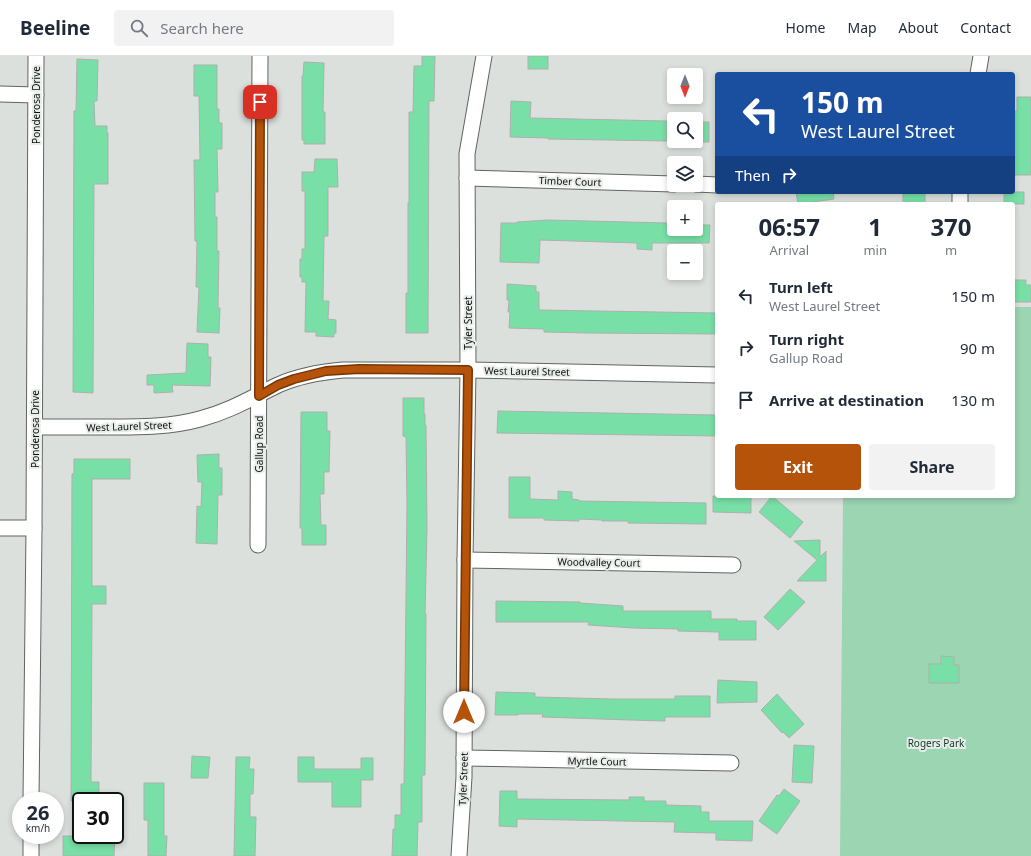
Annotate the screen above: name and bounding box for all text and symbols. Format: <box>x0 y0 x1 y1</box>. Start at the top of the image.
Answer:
search box <box>114 10 394 46</box>
text: Beeline <box>20 15 90 41</box>
icon: search <box>128 17 150 39</box>
text: Search here <box>160 18 244 38</box>
text: Home <box>786 18 825 37</box>
text: Map <box>847 18 877 37</box>
text: About <box>899 18 938 37</box>
text: Contact <box>960 18 1011 37</box>
street label: Ponderosa Drive <box>29 66 43 144</box>
north arrow <box>667 68 703 104</box>
map controls <box>667 68 703 280</box>
text: 150 m <box>801 83 884 121</box>
pin <box>243 85 277 119</box>
icon: left <box>735 88 787 140</box>
icon: arrive <box>249 91 271 113</box>
button: search <box>667 112 703 148</box>
text: West Laurel Street <box>801 119 955 143</box>
button: layers <box>667 156 703 192</box>
icon: right <box>778 164 800 186</box>
text: Then <box>735 165 770 185</box>
street label: Timber Court <box>539 173 602 189</box>
button: + <box>667 200 703 236</box>
text: 06:57 <box>758 210 820 243</box>
text: 1 <box>868 210 882 243</box>
text: 370 <box>930 210 972 243</box>
text: Arrival <box>769 241 809 259</box>
text: min <box>863 241 887 259</box>
text: m <box>945 241 957 259</box>
button: − <box>667 244 703 280</box>
text: Turn left <box>769 277 833 297</box>
icon: left <box>735 285 757 307</box>
text: 150 m <box>951 286 995 306</box>
street label: Tyler Street <box>461 296 475 350</box>
text: West Laurel Street <box>769 297 880 315</box>
text: Turn right <box>769 329 844 349</box>
icon: right <box>735 337 757 359</box>
text: 90 m <box>960 338 995 358</box>
text: Gallup Road <box>769 349 843 367</box>
street label: West Laurel Street <box>484 363 570 379</box>
icon: arrive <box>735 389 757 411</box>
street label: Ponderosa Drive <box>28 390 42 468</box>
text: Arrive at destination <box>769 390 924 410</box>
text: 130 m <box>951 390 995 410</box>
street label: Gallup Road <box>252 415 266 473</box>
street label: West Laurel Street <box>86 417 172 434</box>
button: Exit <box>735 444 861 490</box>
button: Share <box>869 444 995 490</box>
street label: Woodvalley Court <box>558 554 641 570</box>
position arrow <box>443 691 485 733</box>
park label: Rogers Park <box>908 736 965 750</box>
street label: Tyler Street <box>455 752 471 806</box>
street label: Myrtle Court <box>567 753 627 769</box>
speed limit sign: 30 <box>72 792 124 844</box>
text: 26 <box>27 799 49 826</box>
text: km/h <box>26 821 50 835</box>

